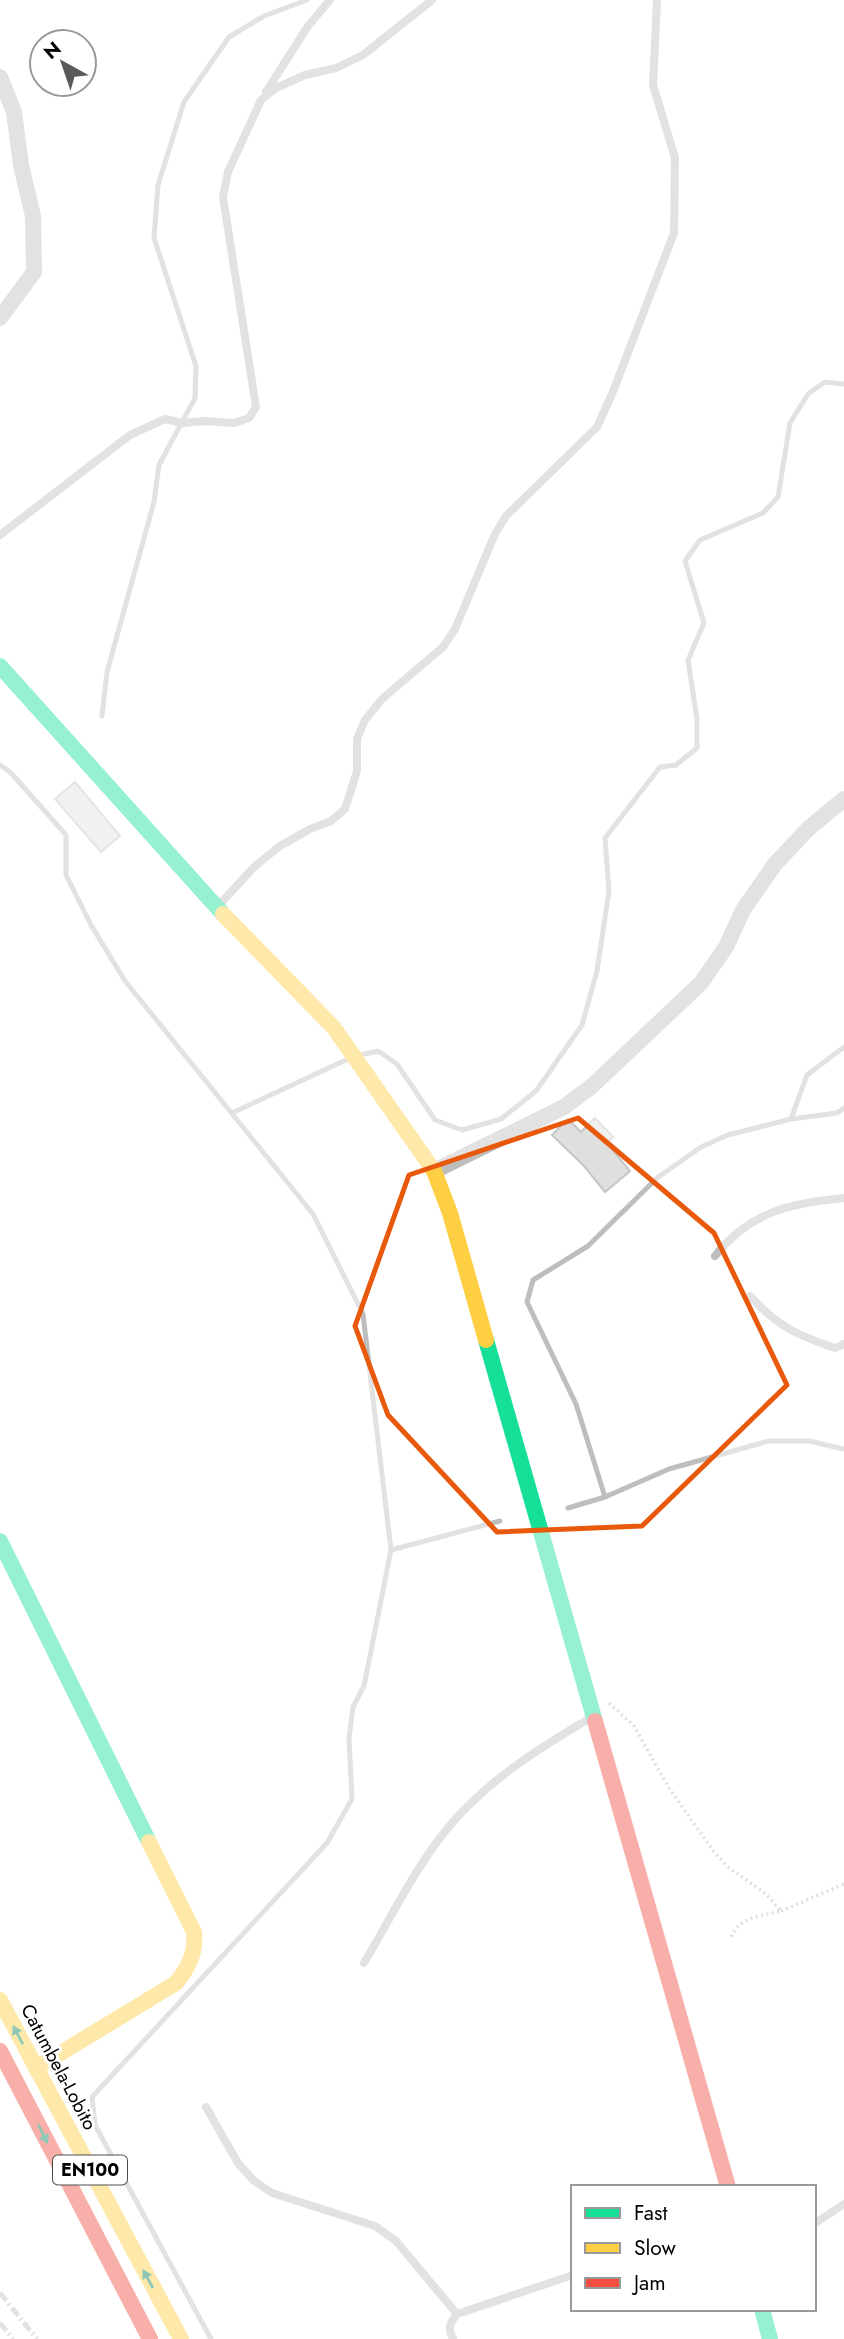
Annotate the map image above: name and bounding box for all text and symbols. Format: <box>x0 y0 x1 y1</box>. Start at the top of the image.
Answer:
north arrow <box>28 28 98 98</box>
text: N <box>38 35 67 66</box>
street label: Catumbela-Lobito <box>14 1999 104 2135</box>
one-way arrow <box>13 2025 24 2045</box>
one-way arrow <box>37 2124 48 2144</box>
road number: EN100 <box>53 2156 127 2184</box>
legend <box>571 2185 816 2311</box>
text: Fast <box>634 2198 667 2228</box>
text: Slow <box>634 2233 676 2263</box>
text: Jam <box>631 2268 666 2298</box>
one-way arrow <box>142 2269 154 2289</box>

